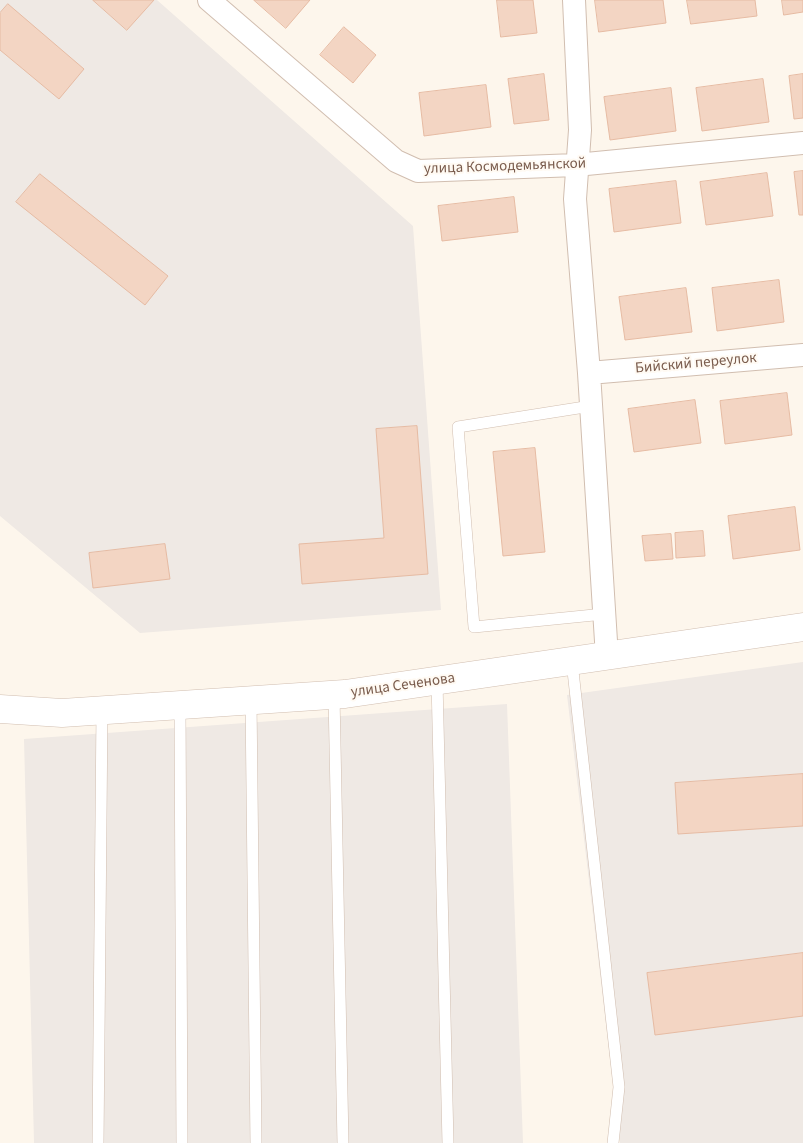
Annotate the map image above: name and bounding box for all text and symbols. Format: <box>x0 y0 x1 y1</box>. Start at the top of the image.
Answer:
street label: улица Космодемьянской <box>424 155 586 179</box>
street label: Бийский переулок <box>635 350 757 378</box>
street label: улица Сеченова <box>350 670 456 702</box>

